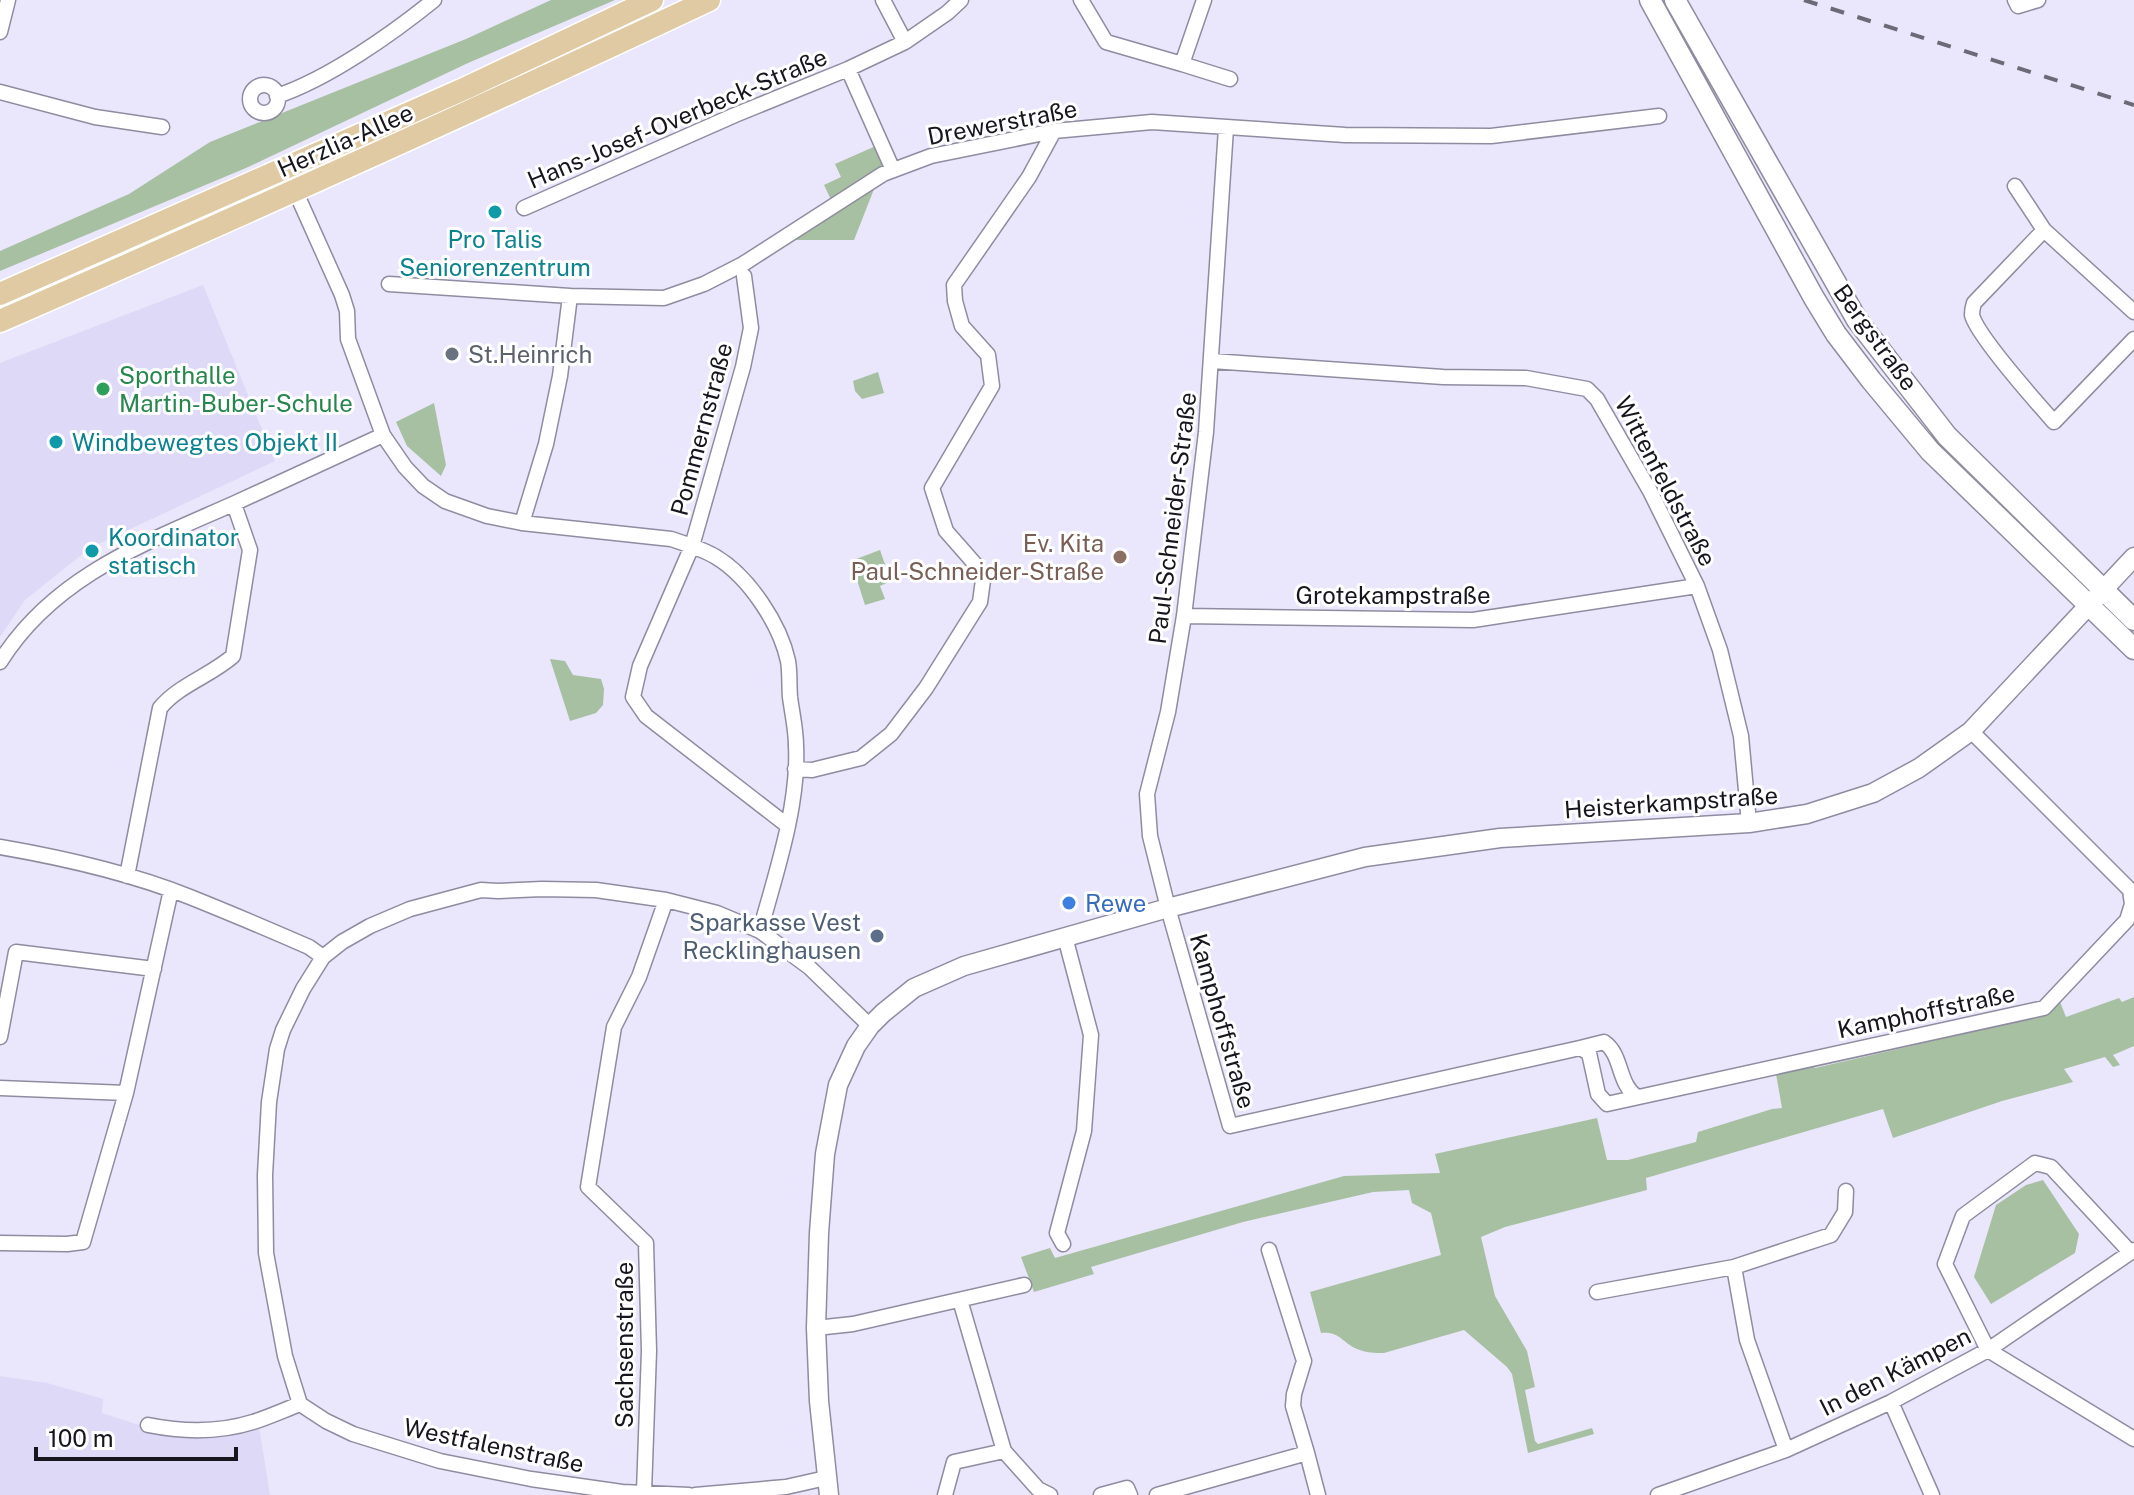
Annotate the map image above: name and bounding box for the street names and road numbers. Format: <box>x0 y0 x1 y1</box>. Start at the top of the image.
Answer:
street label: Hans-Josef-Overbeck-Straße <box>523 42 831 194</box>
street label: Drewerstraße <box>925 94 1079 150</box>
street label: Herzlia-Allee <box>273 98 417 182</box>
street label: Bergstraße <box>1828 278 1924 396</box>
street label: Pommernstraße <box>664 339 738 519</box>
street label: Paul-Schneider-Straße <box>1143 390 1201 646</box>
street label: Wittenfeldstraße <box>1609 391 1723 571</box>
street label: Grotekampstraße <box>1296 581 1490 609</box>
street label: Heisterkampstraße <box>1563 781 1779 823</box>
street label: Kamphoffstraße <box>1185 930 1261 1112</box>
street label: Kamphoffstraße <box>1835 979 2017 1043</box>
street label: Sachsenstraße <box>610 1262 638 1428</box>
street label: In den Kämpen <box>1815 1321 1975 1421</box>
street label: Westfalenstraße <box>401 1412 587 1478</box>

